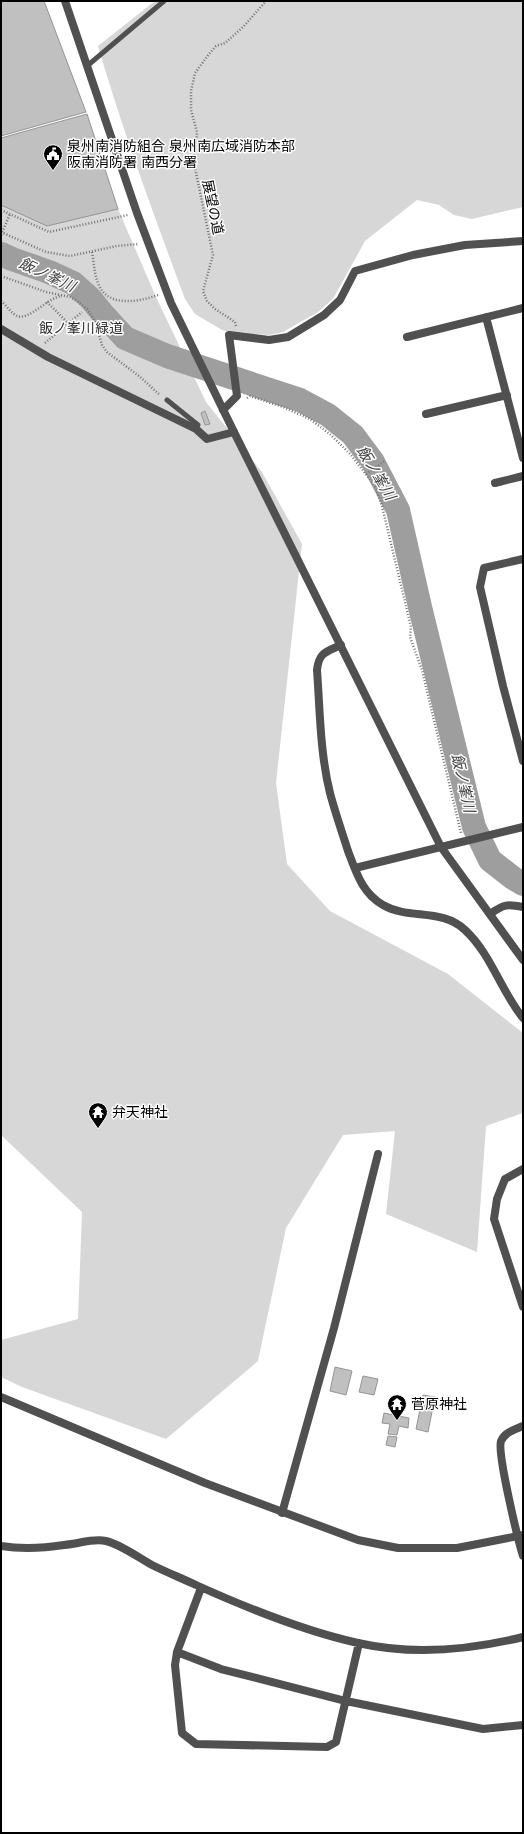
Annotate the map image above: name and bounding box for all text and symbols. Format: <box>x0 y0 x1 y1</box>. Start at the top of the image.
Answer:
place label: 泉州南消防組合 泉州南広域消防本部 阪南消防署 南西分署 <box>67 138 295 170</box>
public building icon: 泉州南消防組合 泉州南広域消防本部 阪南消防署 南西分署 <box>42 143 64 171</box>
street label: 展望の道 <box>199 178 227 236</box>
water label: 飯ノ峯川 <box>16 254 80 296</box>
park label: 飯ノ峯川緑道 <box>39 320 123 336</box>
water label: 飯ノ峯川 <box>354 443 400 505</box>
water label: 飯ノ峯川 <box>448 752 479 816</box>
temple icon: 弁天神社 <box>87 1101 109 1129</box>
place label: 弁天神社 <box>112 1104 168 1120</box>
temple icon: 菅原神社 <box>386 1393 408 1421</box>
place label: 菅原神社 <box>411 1396 467 1412</box>

